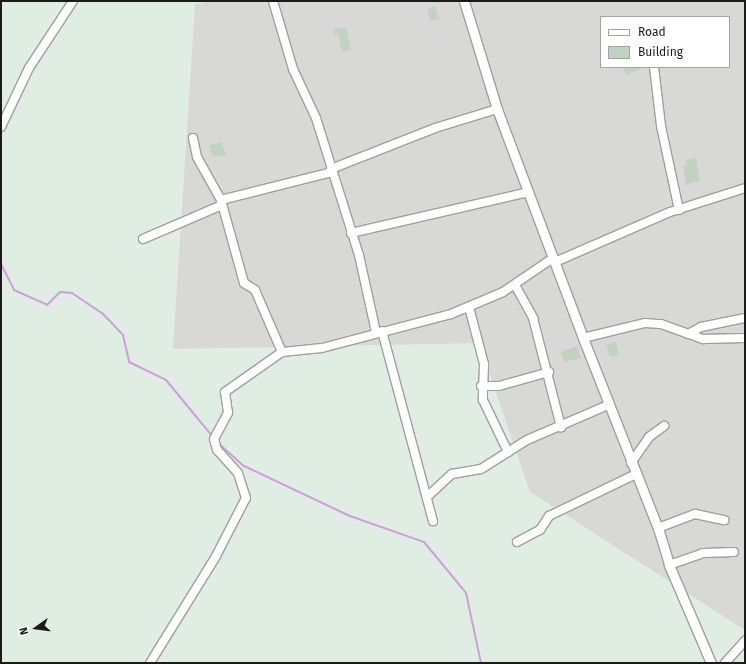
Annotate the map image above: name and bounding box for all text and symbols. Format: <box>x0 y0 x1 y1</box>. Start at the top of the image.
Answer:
legend <box>600 16 730 68</box>
text: Road <box>638 25 666 39</box>
text: Building <box>638 45 683 59</box>
north arrow <box>16 608 56 648</box>
text: N <box>17 626 31 636</box>

